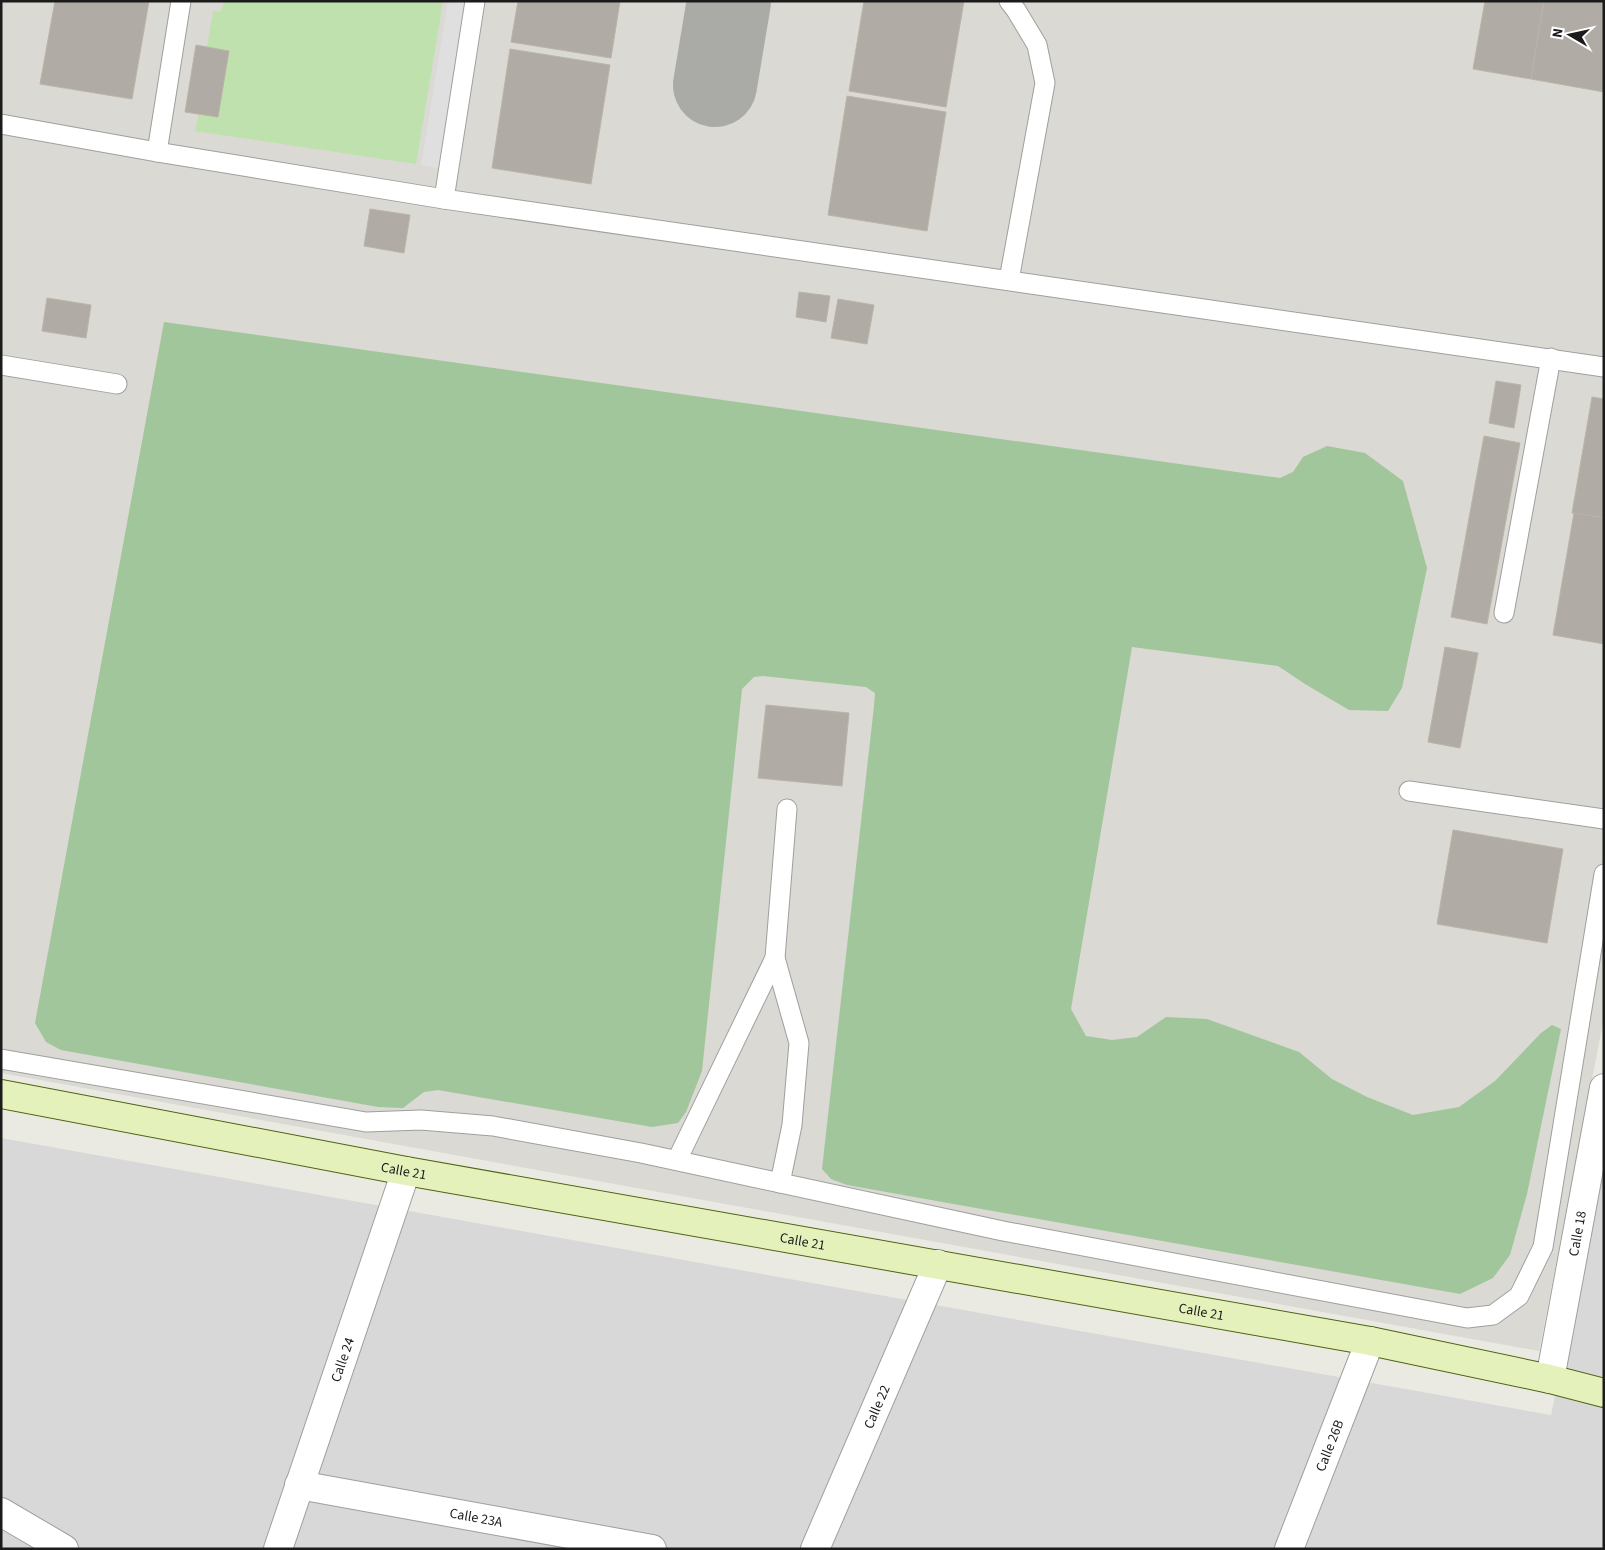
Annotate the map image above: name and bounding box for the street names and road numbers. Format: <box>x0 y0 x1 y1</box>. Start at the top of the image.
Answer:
street label: Calle 21 <box>379 1157 428 1185</box>
street label: Calle 18 <box>1564 1209 1592 1258</box>
street label: Calle 21 <box>778 1228 827 1256</box>
street label: Calle 21 <box>1177 1298 1226 1326</box>
street label: Calle 24 <box>326 1335 360 1385</box>
street label: Calle 22 <box>859 1382 896 1432</box>
street label: Calle 26B <box>1311 1417 1349 1475</box>
street label: Calle 23A <box>448 1503 504 1533</box>

